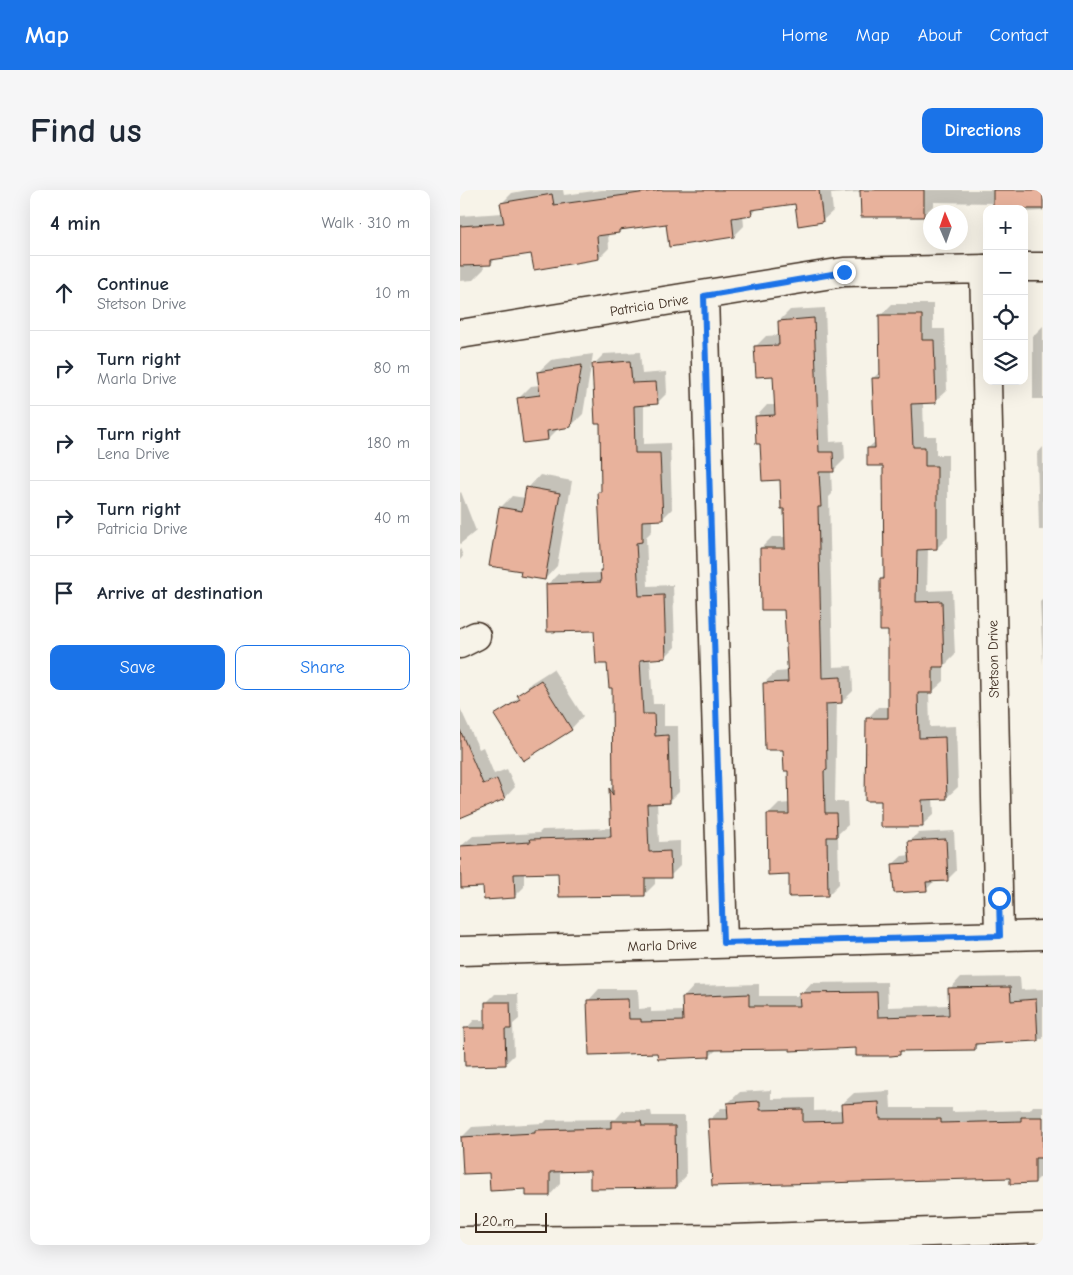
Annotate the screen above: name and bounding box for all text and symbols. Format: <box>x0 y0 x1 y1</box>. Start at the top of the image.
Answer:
text: Map <box>25 21 69 49</box>
text: Home <box>781 25 828 46</box>
text: Map <box>856 25 890 46</box>
text: About <box>918 25 962 46</box>
text: Contact <box>990 25 1048 46</box>
button: Directions <box>922 108 1043 153</box>
text: Find us <box>30 110 142 151</box>
north arrow <box>923 205 968 250</box>
map controls <box>983 205 1028 385</box>
button: + <box>983 205 1028 250</box>
text: 4 min <box>50 211 101 235</box>
text: Walk · 310 m <box>321 214 410 232</box>
button: − <box>983 250 1028 295</box>
route end <box>833 261 856 284</box>
text: Continue <box>97 273 169 295</box>
icon: ahead <box>50 279 78 307</box>
text: 10 m <box>375 284 410 302</box>
street label: Patricia Drive <box>609 291 690 320</box>
text: Stetson Drive <box>97 295 186 313</box>
button: locate <box>983 295 1028 340</box>
button: layers <box>983 340 1028 385</box>
text: Turn right <box>97 348 181 370</box>
icon: right <box>50 354 78 382</box>
text: 80 m <box>373 359 410 377</box>
text: Marla Drive <box>97 370 177 388</box>
text: Turn right <box>97 423 181 445</box>
icon: right <box>50 429 78 457</box>
text: 180 m <box>367 434 410 452</box>
text: Lena Drive <box>97 445 170 463</box>
text: Turn right <box>97 498 181 520</box>
icon: right <box>50 504 78 532</box>
text: 40 m <box>374 509 410 527</box>
text: Patricia Drive <box>97 520 187 538</box>
icon: arrive <box>50 579 78 607</box>
text: Arrive at destination <box>97 582 263 604</box>
street label: Stetson Drive <box>984 620 1003 698</box>
button: Save <box>50 645 225 690</box>
button: Share <box>235 645 410 690</box>
route start <box>988 887 1011 910</box>
street label: Marla Drive <box>627 936 697 955</box>
scale bar <box>475 1210 548 1233</box>
text: 20 m <box>482 1213 514 1230</box>

